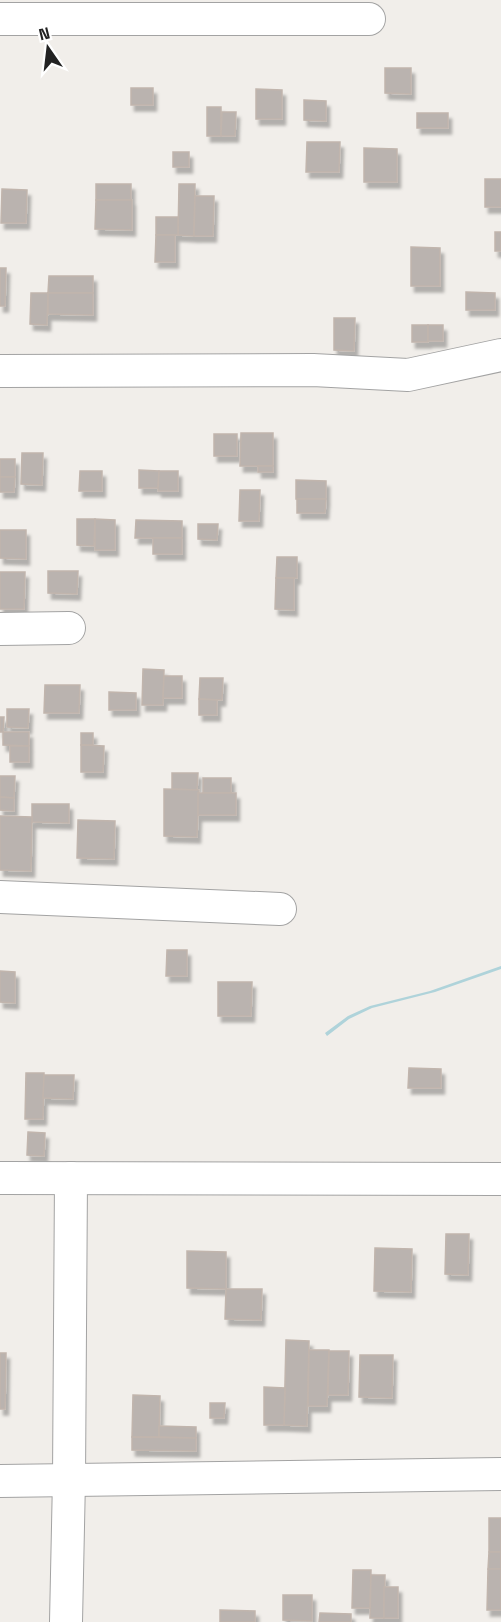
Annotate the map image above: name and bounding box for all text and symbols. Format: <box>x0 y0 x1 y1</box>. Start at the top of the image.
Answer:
north arrow <box>18 18 78 78</box>
text: N <box>37 22 52 45</box>

